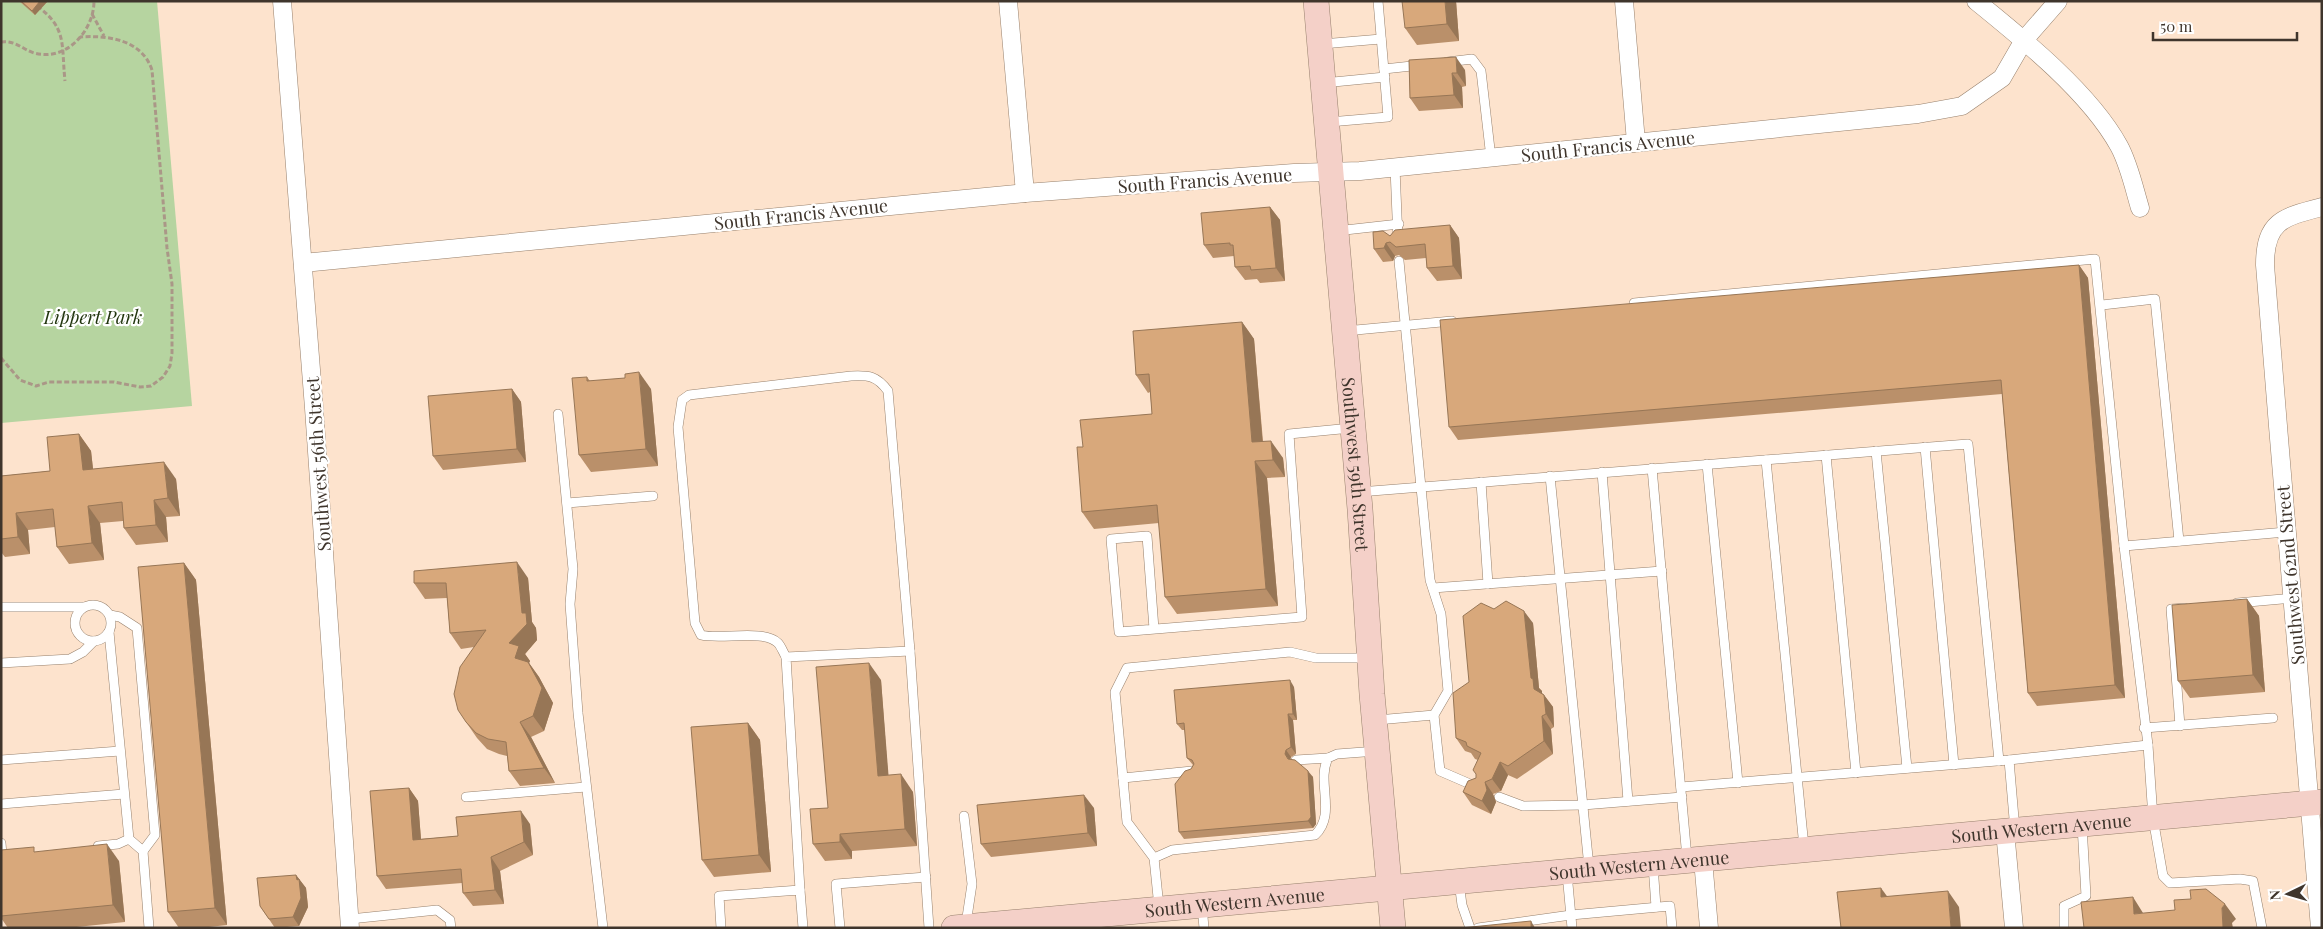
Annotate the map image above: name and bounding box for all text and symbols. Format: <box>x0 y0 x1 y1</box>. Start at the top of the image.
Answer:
scale bar <box>2153 10 2297 42</box>
text: 50 m <box>2160 16 2193 36</box>
street label: South Francis Avenue <box>1520 125 1696 167</box>
street label: South Francis Avenue <box>1117 162 1293 198</box>
street label: South Francis Avenue <box>713 193 889 235</box>
park label: Lippert Park <box>43 305 142 329</box>
street label: Southwest 56th Street <box>300 375 336 552</box>
street label: Southwest 59th Street <box>1337 376 1375 553</box>
street label: Southwest 62nd Street <box>2270 484 2310 666</box>
street label: South Western Avenue <box>1950 808 2132 848</box>
street label: South Western Avenue <box>1548 845 1730 885</box>
north arrow <box>2263 869 2313 919</box>
street label: South Western Avenue <box>1144 882 1326 922</box>
text: N <box>2265 889 2284 901</box>

